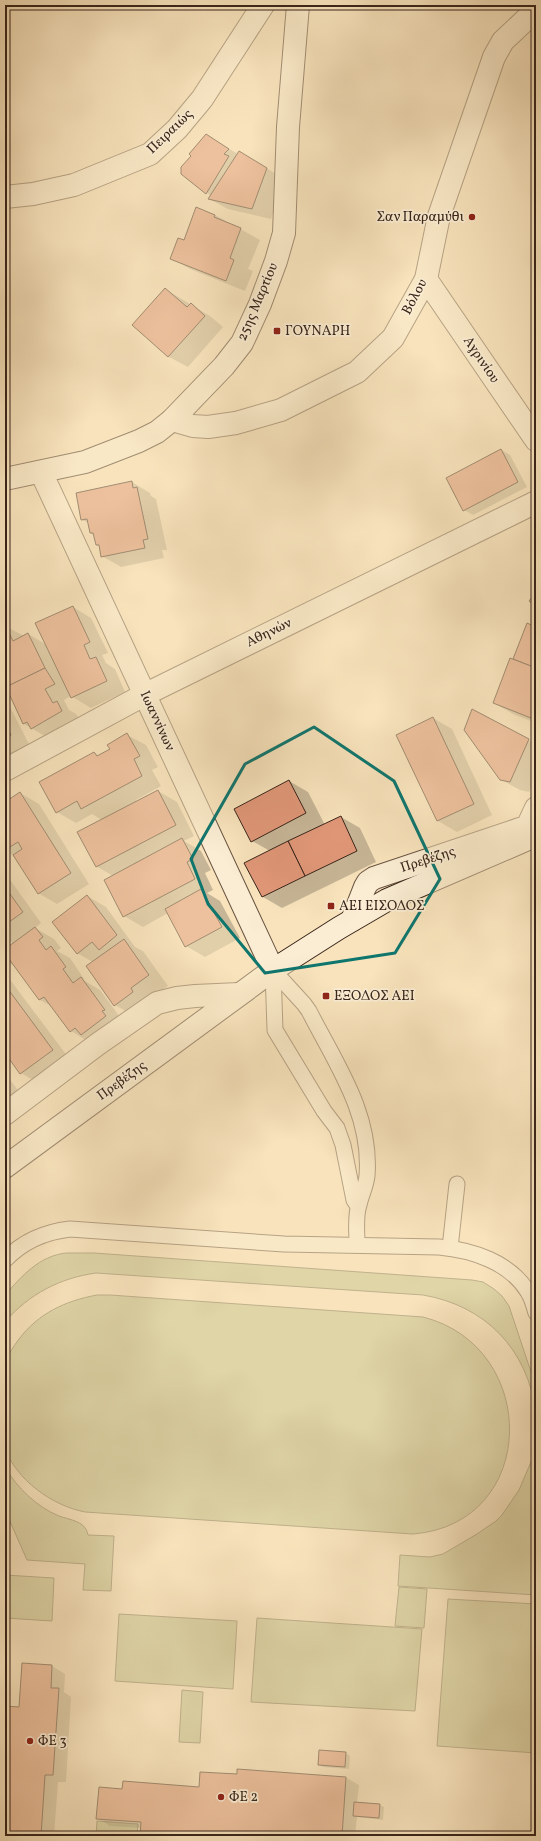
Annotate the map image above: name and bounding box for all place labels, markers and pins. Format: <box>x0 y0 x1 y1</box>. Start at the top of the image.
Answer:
place label: Σαν Παραμύθι <box>377 208 464 227</box>
marker: Σαν Παραμύθι <box>467 212 477 222</box>
place label: ΓΟΥΝΑΡΗ <box>285 322 350 341</box>
marker: ΓΟΥΝΑΡΗ <box>272 326 282 336</box>
place label: ΑΕΙ ΕΙΣΟΔΟΣ <box>339 897 424 916</box>
marker: ΑΕΙ ΕΙΣΟΔΟΣ <box>326 901 336 911</box>
place label: ΕΞΟΔΟΣ ΑΕΙ <box>334 987 415 1006</box>
marker: ΕΞΟΔΟΣ ΑΕΙ <box>321 991 331 1001</box>
place label: ΦΕ 3 <box>38 1732 67 1751</box>
marker: ΦΕ 3 <box>25 1736 35 1746</box>
place label: ΦΕ 2 <box>229 1788 258 1807</box>
marker: ΦΕ 2 <box>216 1792 226 1802</box>

